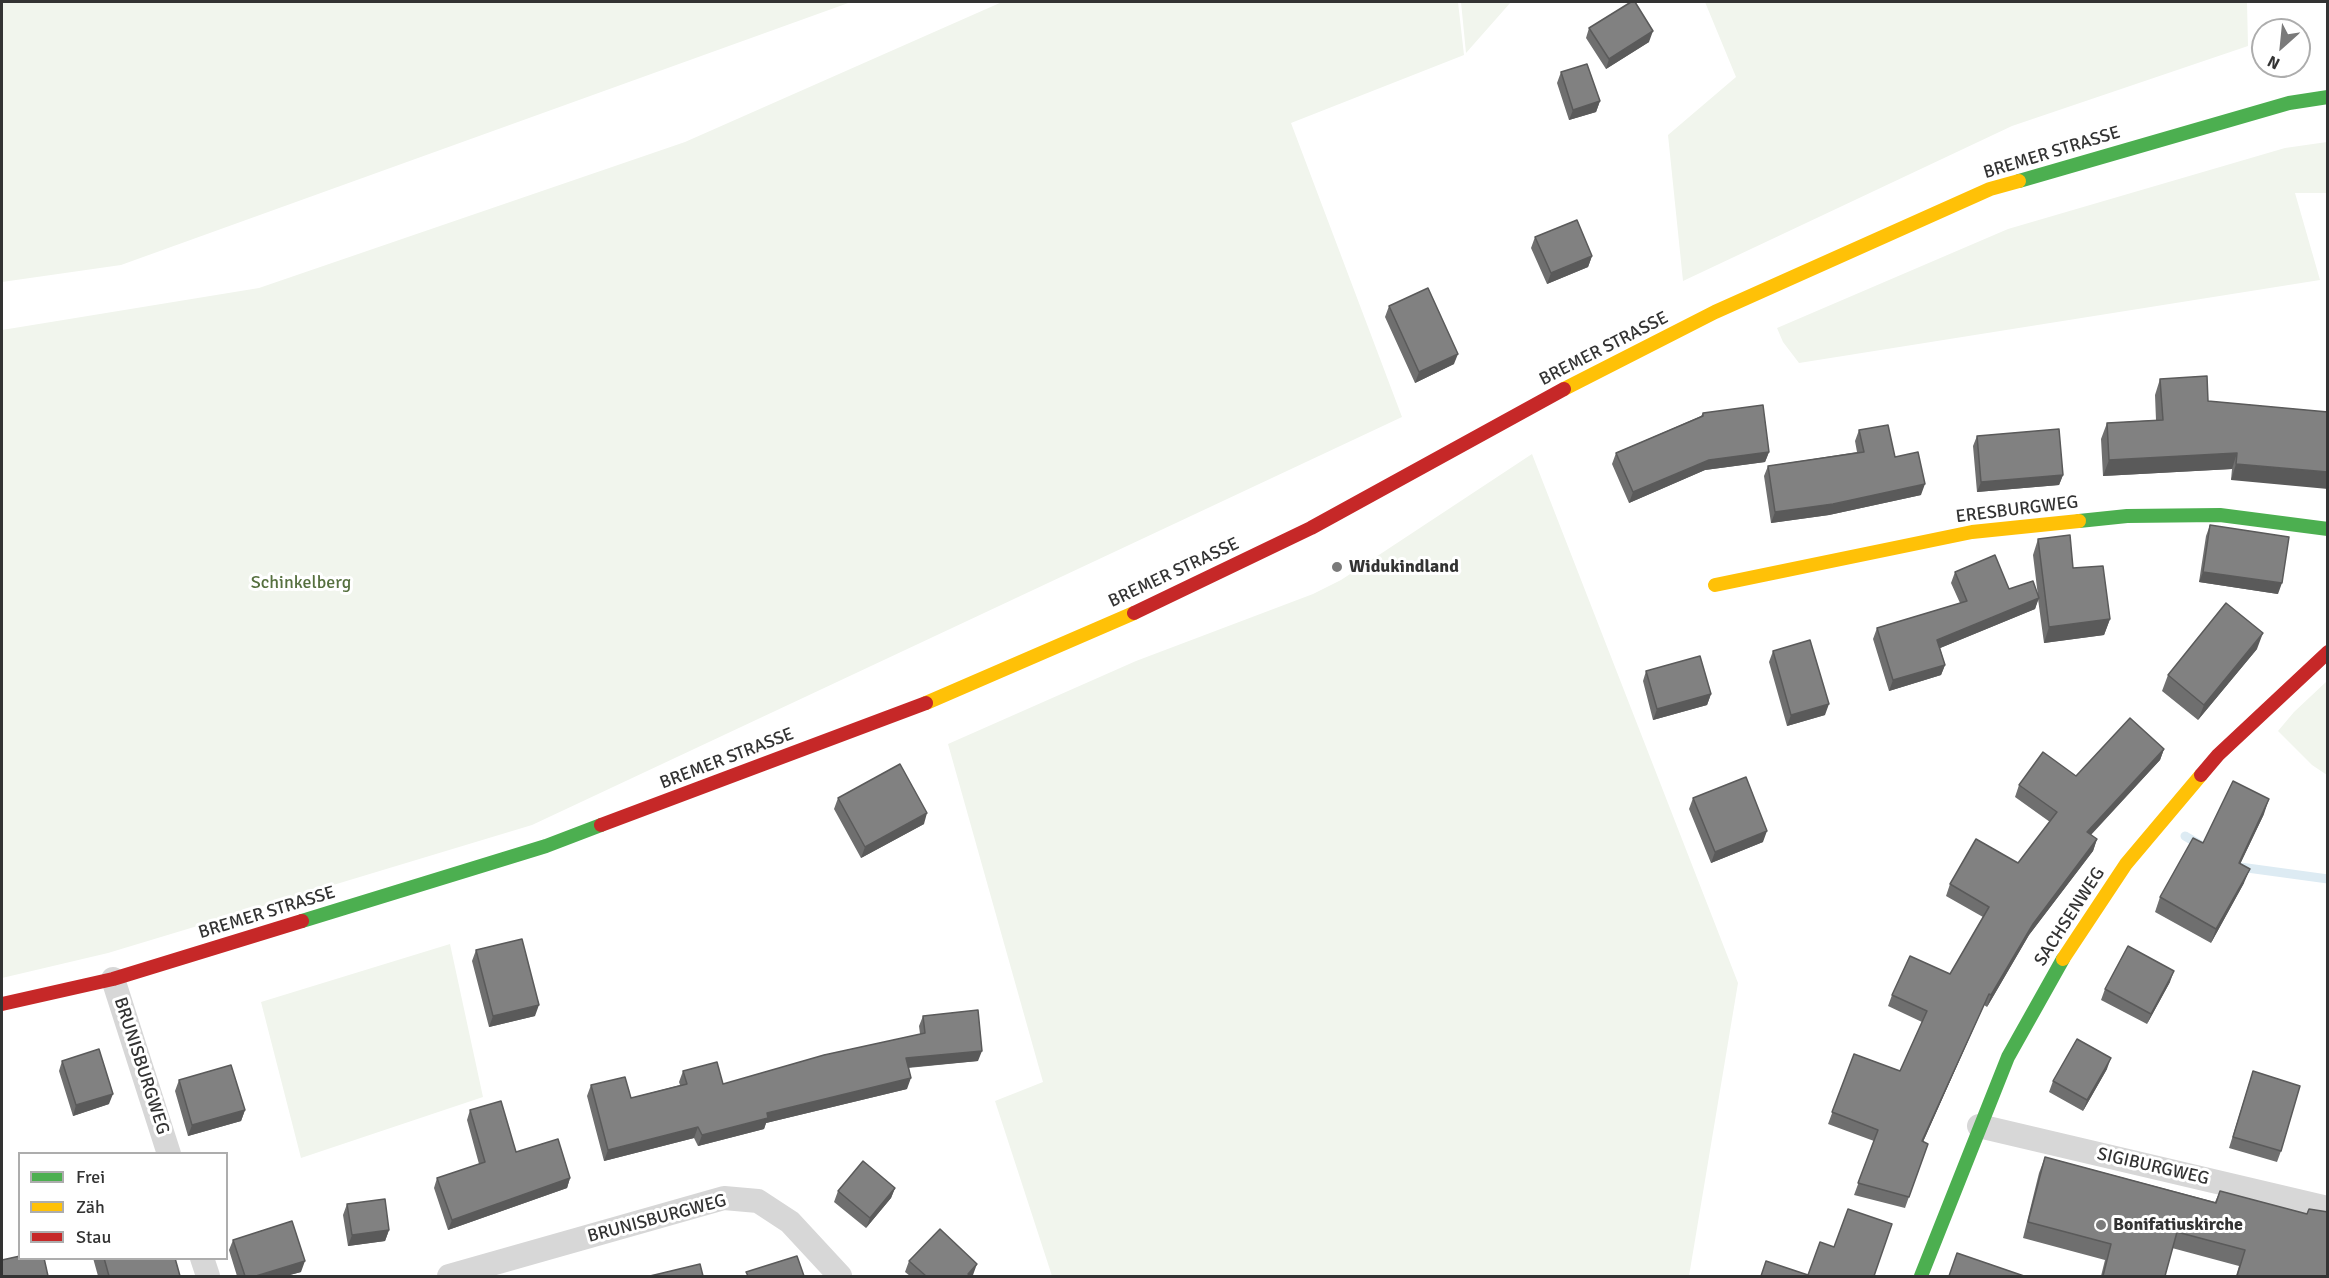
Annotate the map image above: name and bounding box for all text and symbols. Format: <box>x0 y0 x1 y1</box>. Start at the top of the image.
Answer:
north arrow <box>2251 18 2311 78</box>
text: N <box>2264 51 2283 74</box>
street label: BREMER STRASSE <box>1981 122 2123 184</box>
street label: BREMER STRASSE <box>1536 307 1672 391</box>
street label: ERESBURGWEG <box>1955 492 2079 528</box>
street label: BREMER STRASSE <box>1105 533 1243 613</box>
place label: Widukindland <box>1349 556 1459 578</box>
marker: Widukindland <box>1330 560 1344 574</box>
park label: Schinkelberg <box>251 572 351 594</box>
street label: BREMER STRASSE <box>657 724 797 794</box>
street label: SACHSENWEG <box>2030 864 2110 970</box>
street label: BREMER STRASSE <box>196 882 338 944</box>
street label: BRUNISBURGWEG <box>109 995 173 1137</box>
street label: SIGIBURGWEG <box>2095 1144 2211 1190</box>
legend <box>18 1152 228 1260</box>
text: Frei <box>76 1166 105 1188</box>
street label: BRUNISBURGWEG <box>585 1190 729 1248</box>
text: Zäh <box>76 1196 105 1218</box>
place label: Bonifatiuskirche <box>2113 1214 2243 1236</box>
marker: Bonifatiuskirche <box>2094 1218 2108 1232</box>
text: Stau <box>76 1226 111 1248</box>

